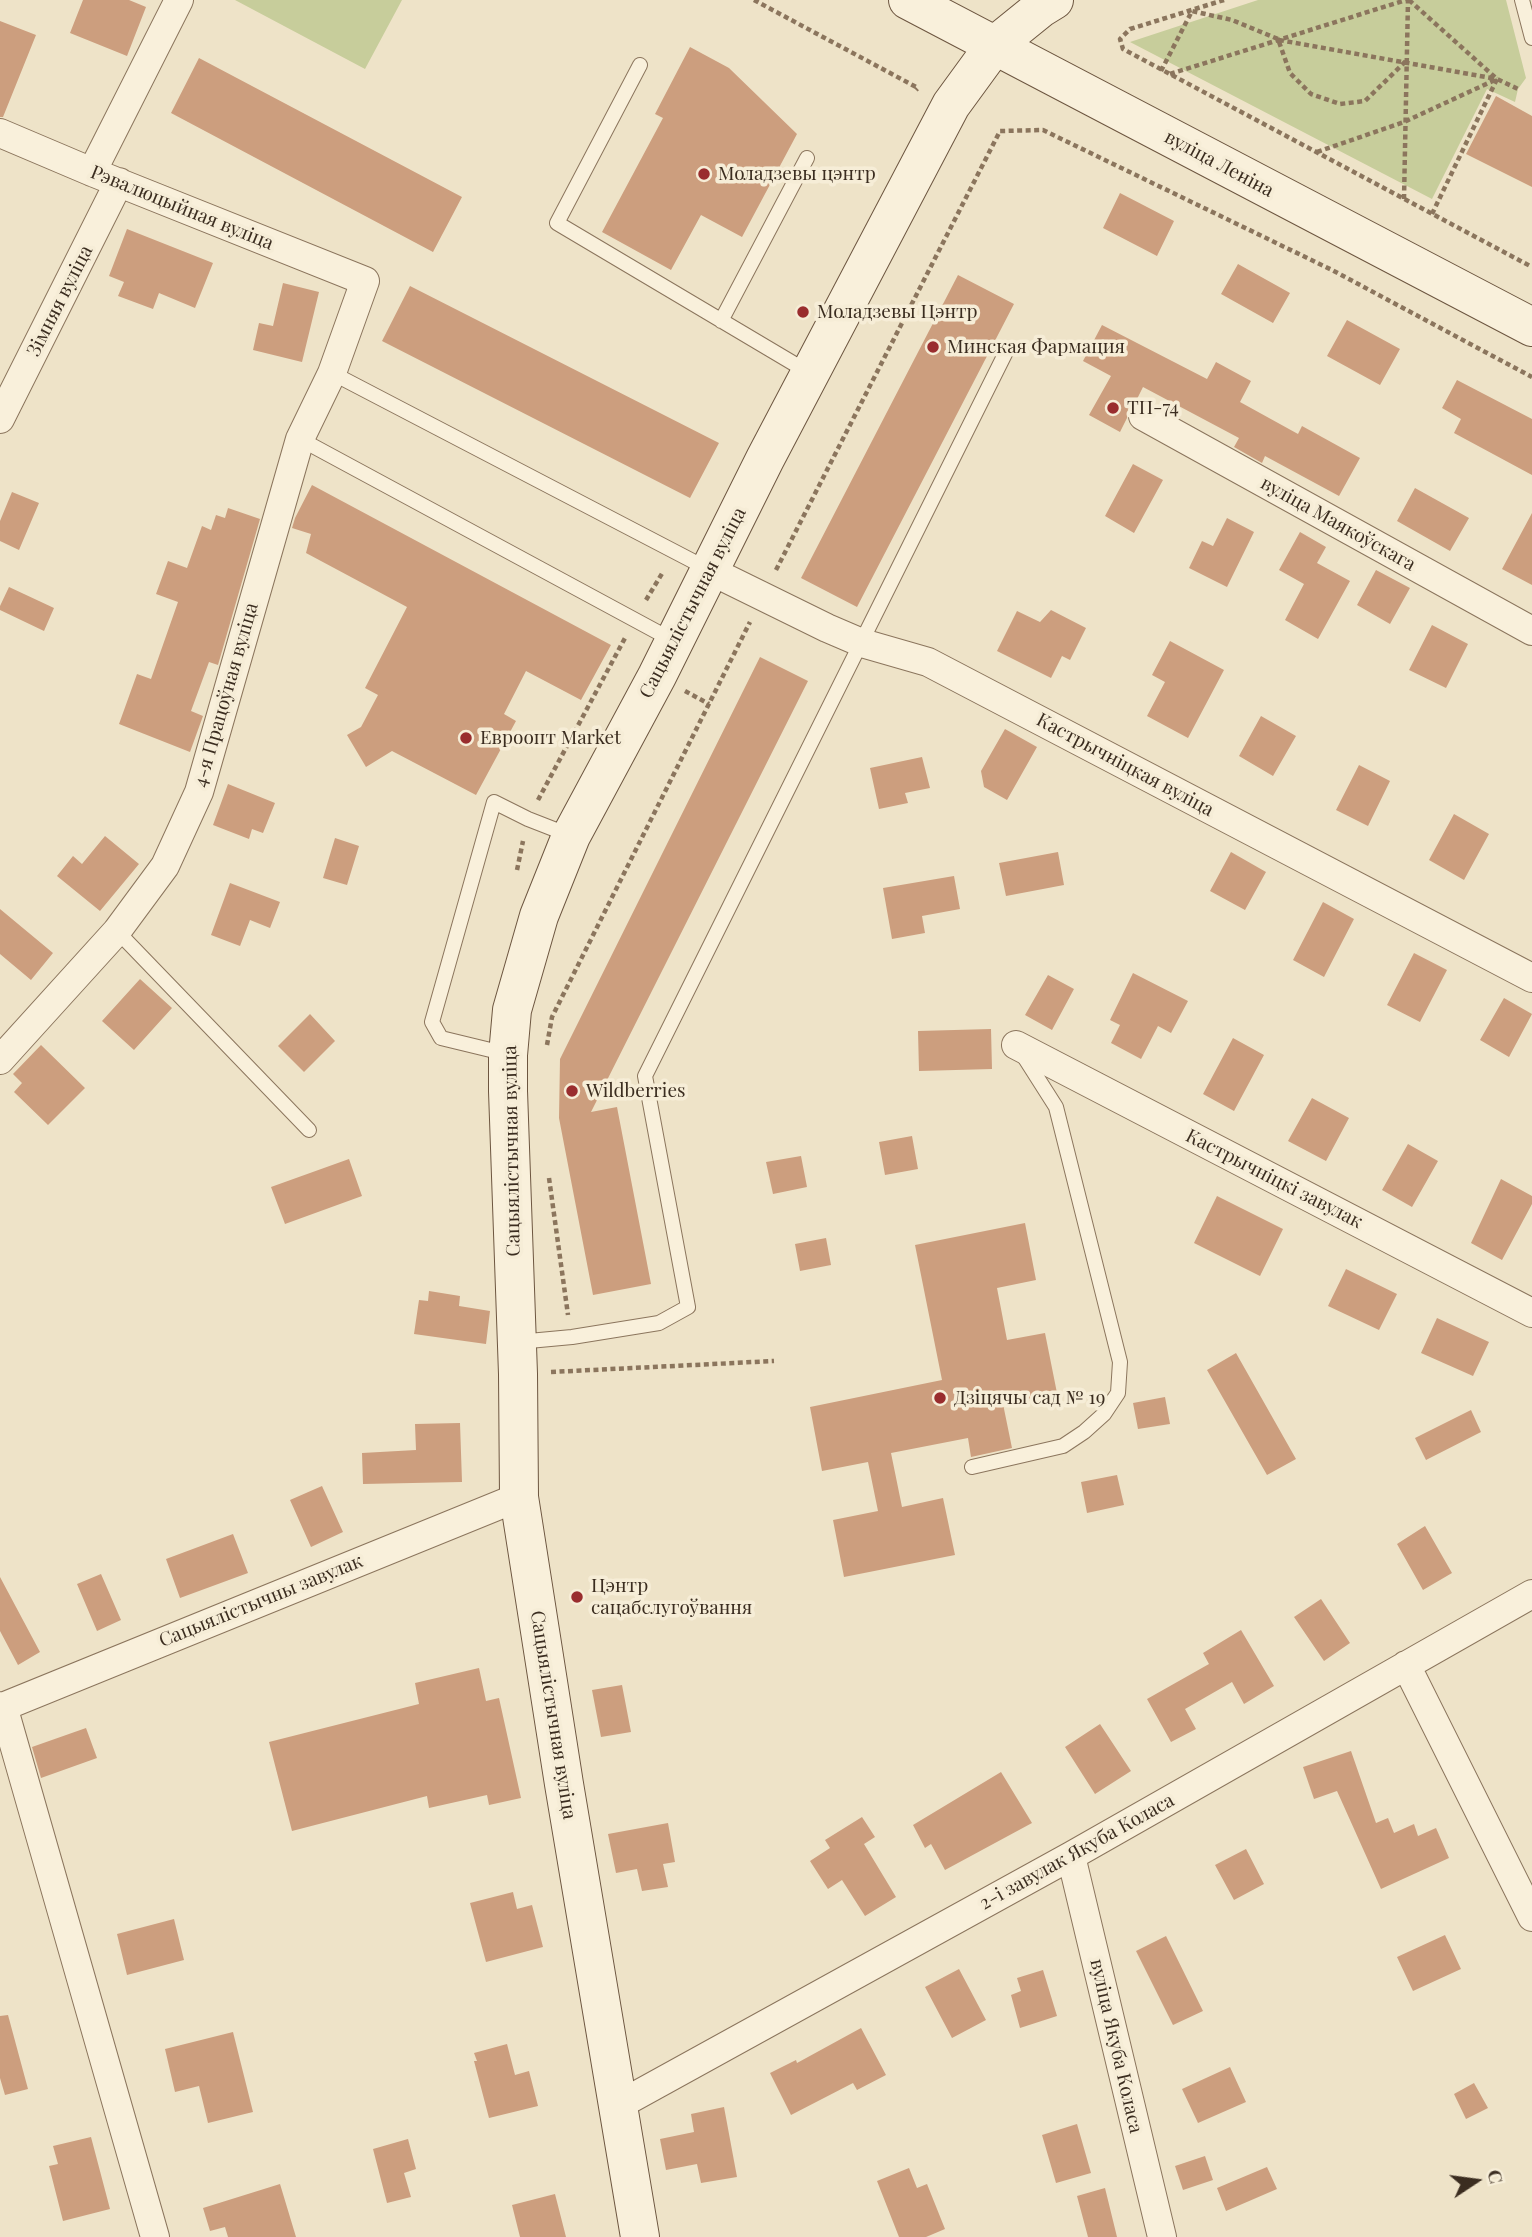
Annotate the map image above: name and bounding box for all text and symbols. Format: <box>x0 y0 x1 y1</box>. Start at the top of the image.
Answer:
street label: вуліца Леніна <box>1160 126 1278 202</box>
street label: Рэвалюцыйная вуліца <box>87 161 277 255</box>
place label: Моладзевы цэнтр <box>718 163 876 185</box>
marker: Моладзевы цэнтр <box>696 166 712 182</box>
street label: Зімняя вуліца <box>22 242 98 360</box>
place label: Моладзевы Цэнтр <box>817 301 978 323</box>
marker: Моладзевы Цэнтр <box>795 304 811 320</box>
place label: Минская Фармация <box>947 336 1125 358</box>
marker: Минская Фармация <box>925 339 941 355</box>
place label: ТП-74 <box>1127 397 1179 419</box>
marker: ТП-74 <box>1105 400 1121 416</box>
street label: вуліца Маякоўскага <box>1257 472 1419 576</box>
street label: Сацыялістычная вуліца <box>635 504 751 702</box>
street label: 4-я Працоўная вуліца <box>189 600 263 790</box>
street label: Кастрычніцкая вуліца <box>1032 709 1218 821</box>
place label: Евроопт Market <box>480 727 621 749</box>
marker: Евроопт Market <box>458 730 474 746</box>
street label: Сацыялістычная вуліца <box>499 1045 525 1257</box>
place label: Wildberries <box>586 1080 685 1102</box>
marker: Wildberries <box>564 1083 580 1099</box>
street label: Кастрычніцкі завулак <box>1182 1124 1366 1234</box>
place label: Дзіцячы сад № 19 <box>954 1387 1105 1409</box>
marker: Дзіцячы сад № 19 <box>932 1390 948 1406</box>
street label: Сацыялістычны завулак <box>156 1550 366 1652</box>
place label: Цэнтр сацабслугоўвання <box>591 1575 752 1619</box>
marker: Цэнтр сацабслугоўвання <box>569 1589 585 1605</box>
street label: Сацыялістычная вуліца <box>525 1609 581 1821</box>
street label: 2-і завулак Якуба Коласа <box>976 1789 1178 1915</box>
street label: вуліца Якуба Коласа <box>1085 1957 1147 2135</box>
north arrow <box>1441 2146 1511 2216</box>
text: С <box>1482 2167 1511 2186</box>

